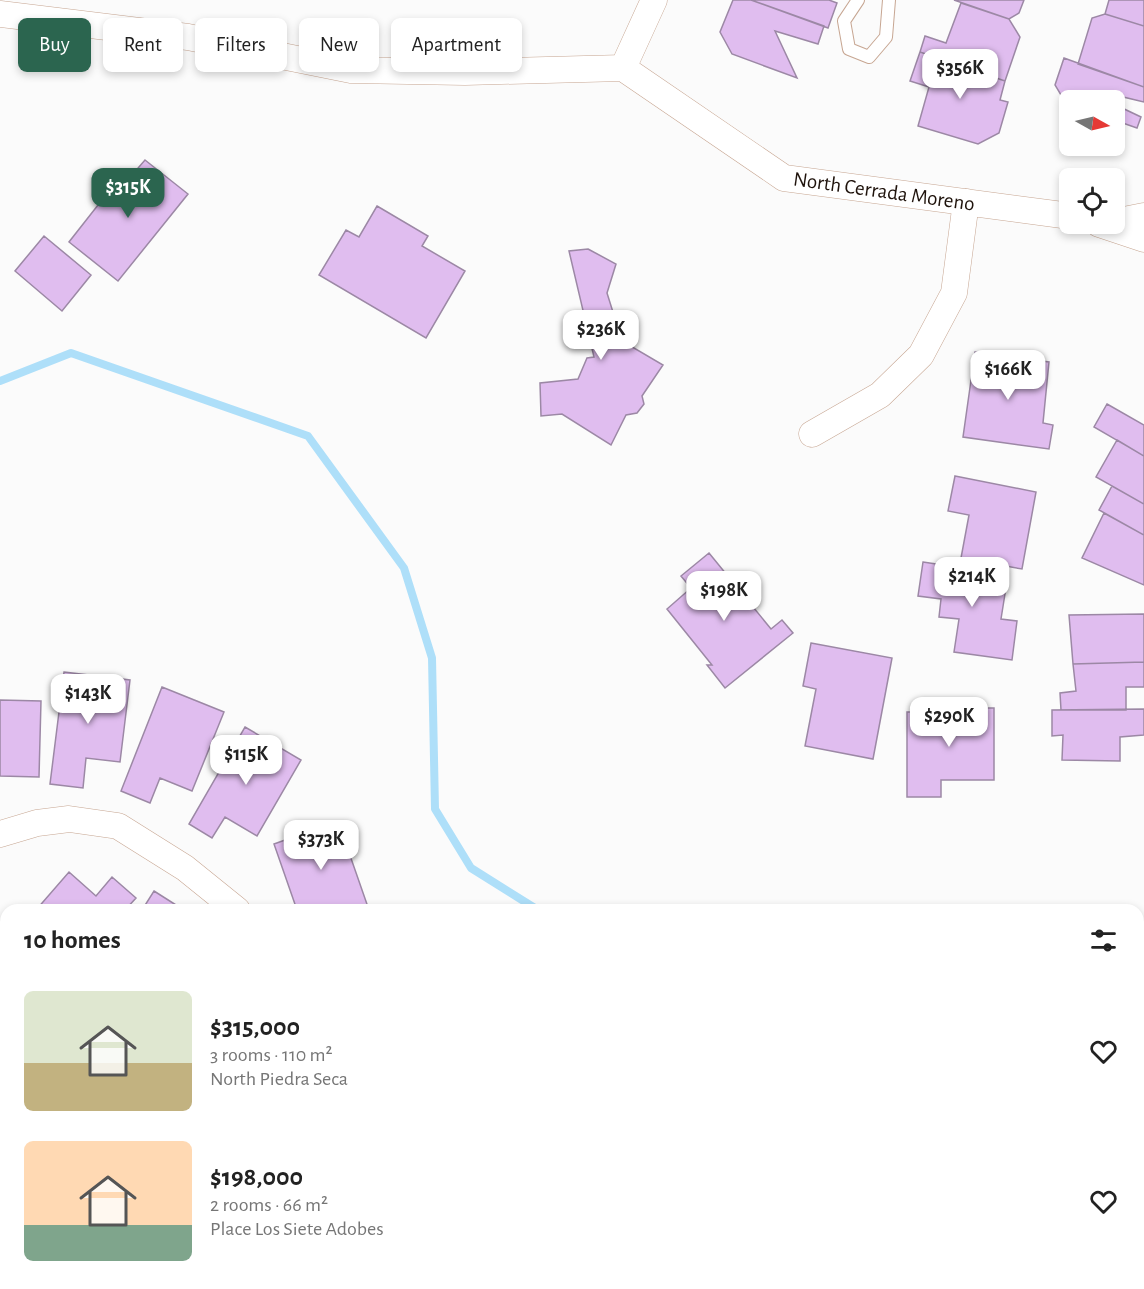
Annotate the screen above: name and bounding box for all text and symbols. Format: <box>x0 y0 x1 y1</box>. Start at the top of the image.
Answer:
chip: Buy <box>18 18 91 72</box>
chip: Rent <box>103 18 183 72</box>
chip: Filters <box>195 18 287 72</box>
chip: New <box>299 18 379 72</box>
chip: Apartment <box>391 18 522 72</box>
pin: $356K <box>918 49 1002 100</box>
text: $356K <box>936 58 984 78</box>
north arrow <box>1059 90 1125 156</box>
map controls <box>1059 90 1125 234</box>
pin: $315K <box>86 168 170 219</box>
street label: North Cerrada Moreno <box>792 168 976 215</box>
button: locate <box>1059 168 1125 234</box>
text: $315K <box>105 177 151 197</box>
pin: $236K <box>559 310 643 361</box>
text: $236K <box>577 319 625 339</box>
pin: $166K <box>966 350 1050 401</box>
text: $166K <box>984 359 1032 379</box>
pin: $214K <box>930 557 1014 608</box>
text: $214K <box>948 566 996 586</box>
pin: $198K <box>682 571 766 622</box>
text: $198K <box>700 580 748 600</box>
pin: $143K <box>46 674 130 725</box>
text: $143K <box>65 683 111 703</box>
pin: $290K <box>907 697 991 748</box>
text: $290K <box>924 706 974 726</box>
pin: $115K <box>204 735 288 786</box>
text: $115K <box>224 744 268 764</box>
pin: $373K <box>279 820 363 871</box>
text: $373K <box>298 829 344 849</box>
icon: filters <box>1087 924 1120 957</box>
text: 10 homes <box>24 927 121 953</box>
text: $315,000 <box>210 1014 300 1040</box>
icon: home <box>72 1015 144 1087</box>
icon: heart <box>1087 1035 1120 1068</box>
text: 3 rooms · 110 m² <box>210 1045 333 1065</box>
text: North Piedra Seca <box>210 1069 348 1089</box>
text: $198,000 <box>210 1164 303 1190</box>
icon: home <box>72 1165 144 1237</box>
icon: heart <box>1087 1185 1120 1218</box>
text: 2 rooms · 66 m² <box>210 1195 328 1215</box>
text: Place Los Siete Adobes <box>210 1219 384 1239</box>

